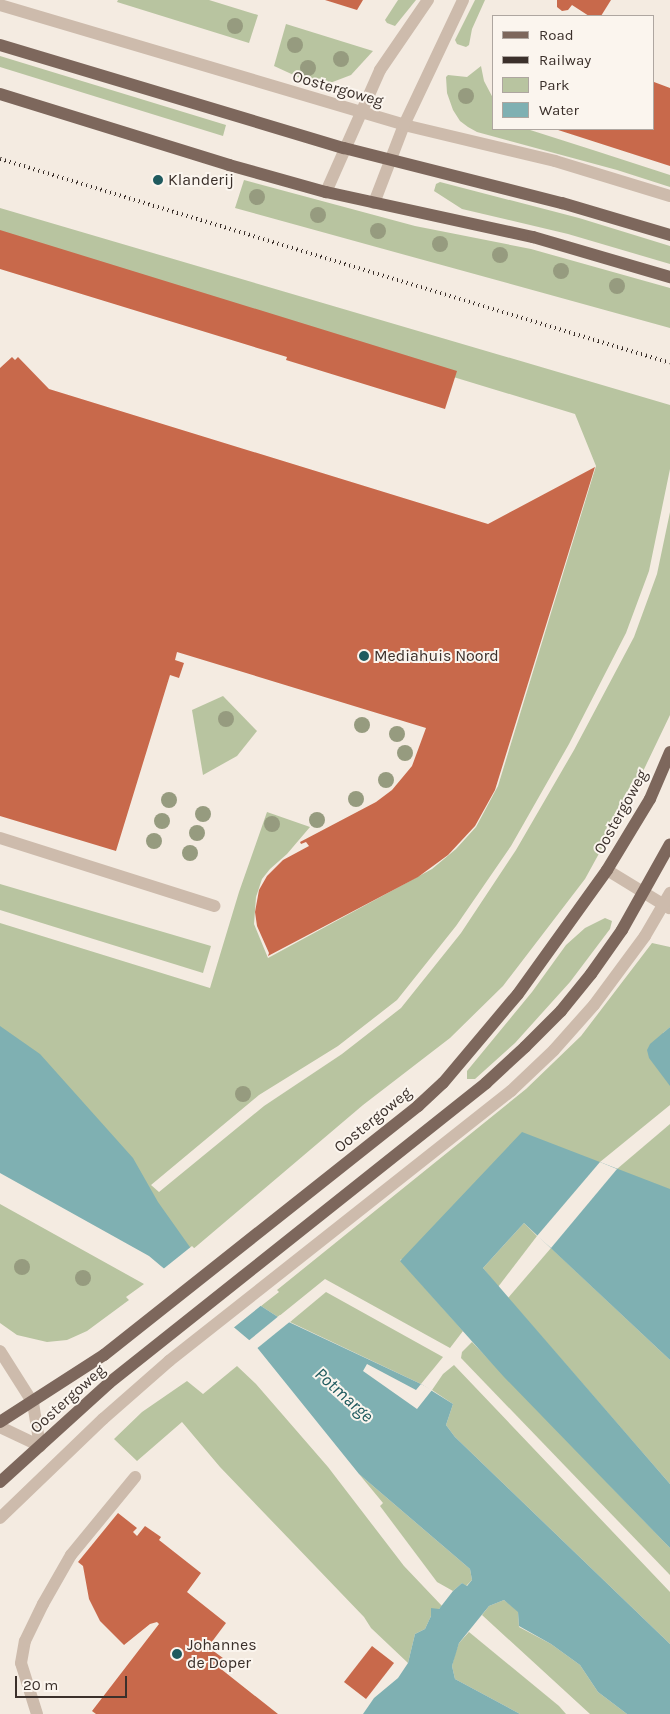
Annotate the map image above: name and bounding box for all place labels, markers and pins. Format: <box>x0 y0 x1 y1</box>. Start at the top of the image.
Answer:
place label: Klanderij <box>168 170 234 190</box>
marker: Klanderij <box>152 174 164 186</box>
place label: Mediahuis Noord <box>374 646 499 666</box>
marker: Mediahuis Noord <box>358 650 370 662</box>
place label: Johannes de Doper <box>187 1635 257 1673</box>
marker: Johannes de Doper <box>171 1648 183 1660</box>

